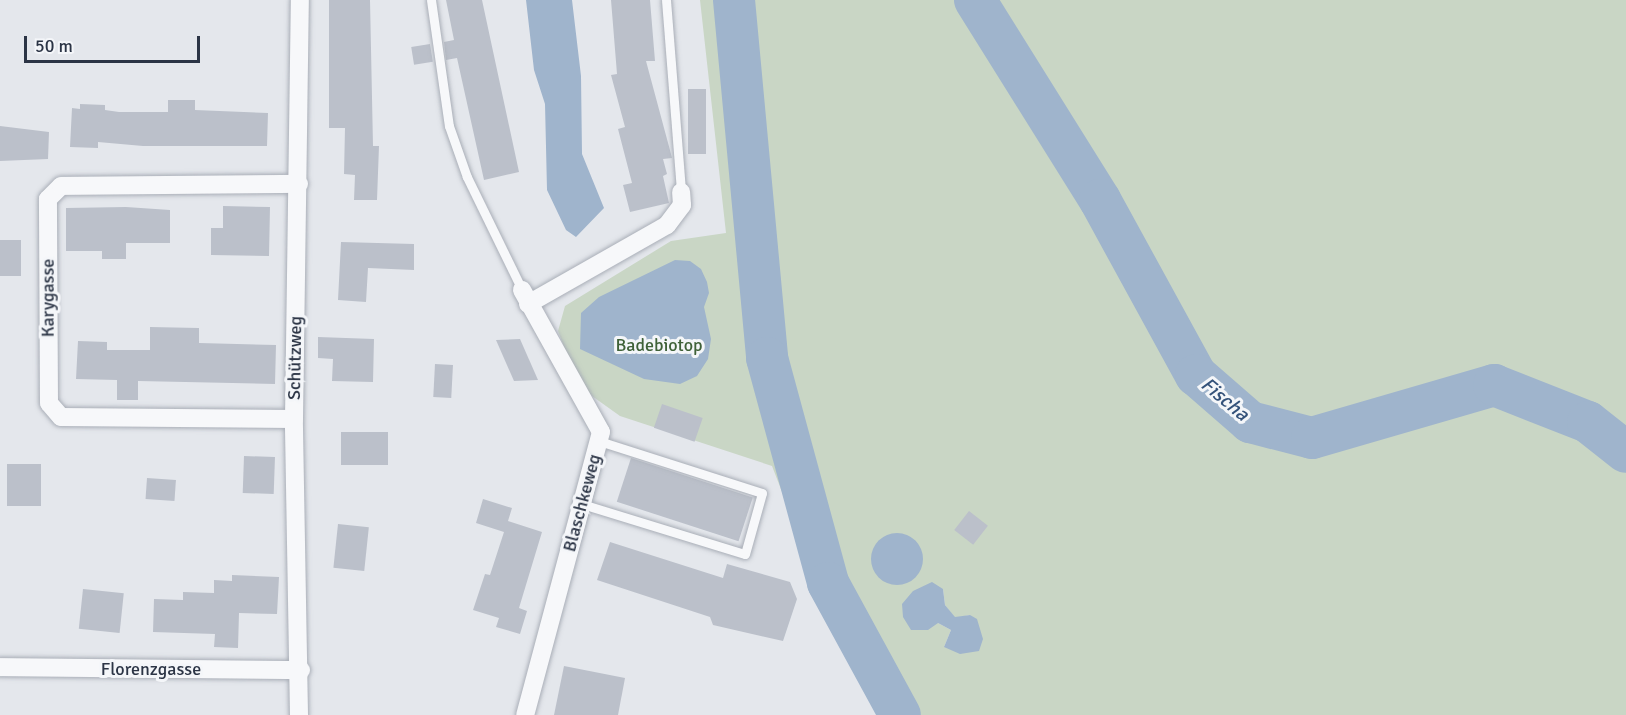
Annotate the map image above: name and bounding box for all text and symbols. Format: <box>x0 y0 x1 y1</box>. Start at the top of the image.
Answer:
scale bar <box>27 24 202 62</box>
text: 50 m <box>35 35 73 57</box>
street label: Karygasse <box>37 259 59 337</box>
street label: Schützweg <box>283 316 307 400</box>
park label: Badebiotop <box>615 334 703 356</box>
water label: Fischa <box>1196 372 1254 426</box>
street label: Blaschkeweg <box>559 452 605 554</box>
street label: Florenzgasse <box>101 658 201 680</box>

